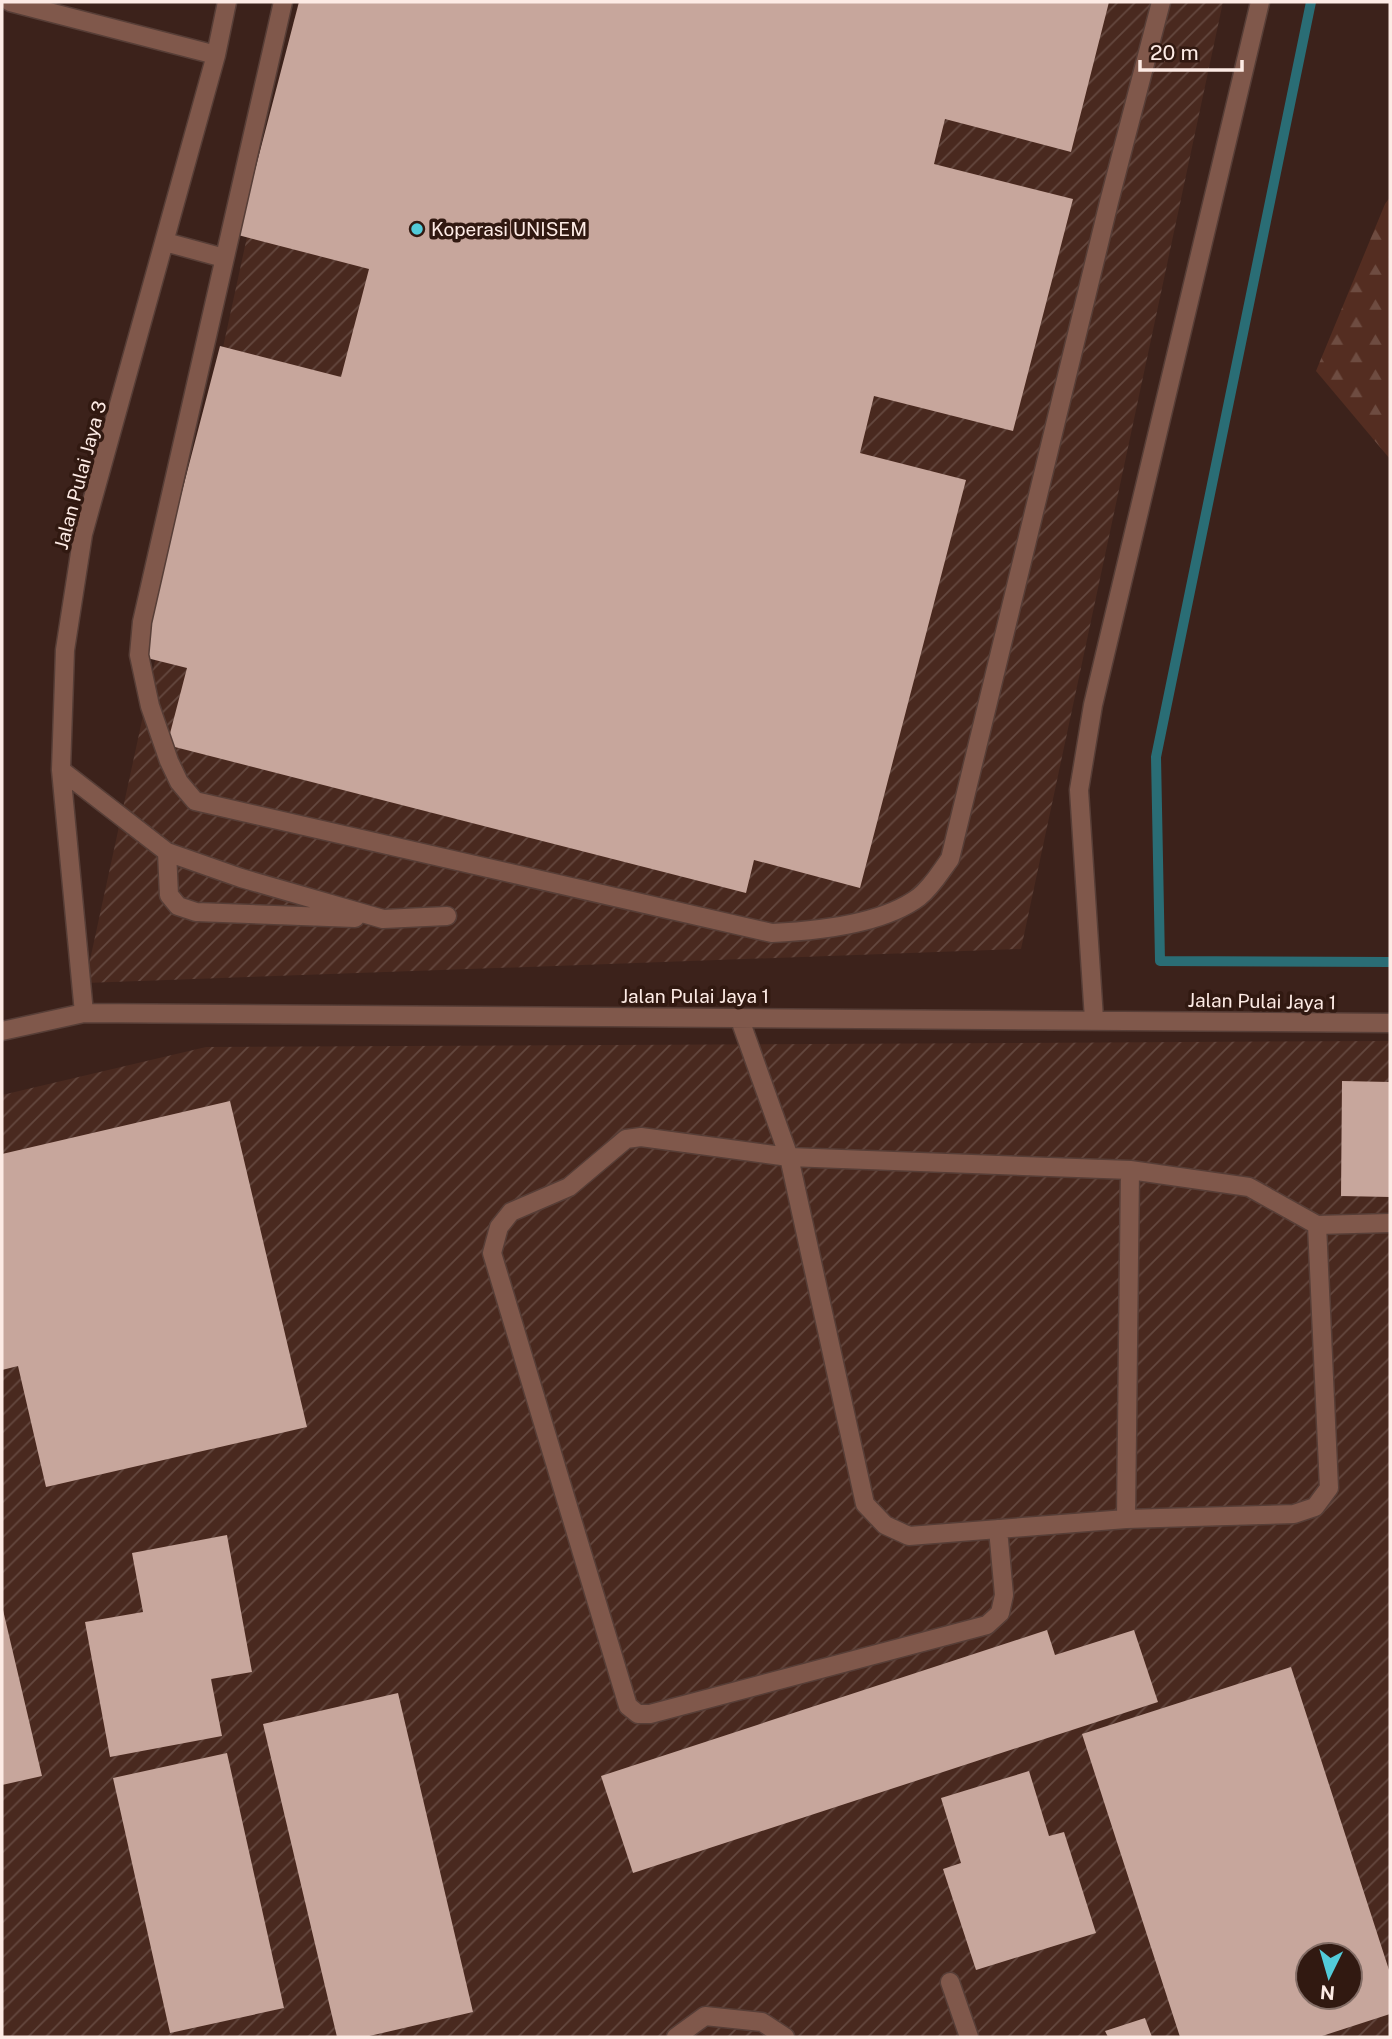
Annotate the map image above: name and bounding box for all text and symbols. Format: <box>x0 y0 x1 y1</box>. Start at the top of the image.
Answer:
scale bar <box>1140 28 1242 72</box>
text: 20 m <box>1150 40 1199 65</box>
place label: Koperasi UNISEM <box>431 218 587 240</box>
marker: Koperasi UNISEM <box>409 221 425 237</box>
street label: Jalan Pulai Jaya 3 <box>50 398 110 552</box>
street label: Jalan Pulai Jaya 1 <box>621 985 769 1007</box>
street label: Jalan Pulai Jaya 1 <box>1187 989 1337 1013</box>
north arrow <box>1294 1941 1364 2011</box>
text: N <box>1319 1981 1336 2005</box>

